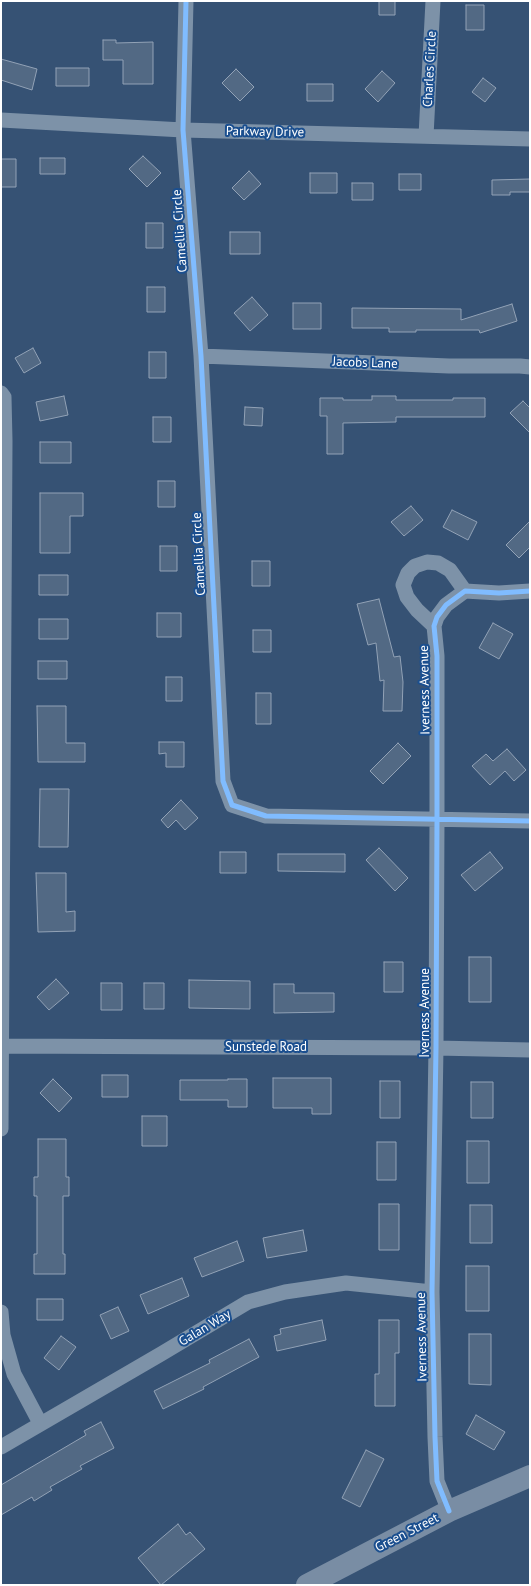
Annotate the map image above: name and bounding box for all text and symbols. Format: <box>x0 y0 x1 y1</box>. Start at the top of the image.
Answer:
street label: Charles Circle <box>420 30 440 108</box>
street label: Parkway Drive <box>226 124 304 140</box>
street label: Camellia Circle <box>169 189 191 273</box>
street label: Jacobs Lane <box>332 354 398 372</box>
street label: Camellia Circle <box>189 512 209 596</box>
street label: Iverness Avenue <box>416 645 434 735</box>
street label: Iverness Avenue <box>417 968 433 1058</box>
street label: Sunstede Road <box>225 1039 307 1055</box>
street label: Iverness Avenue <box>413 1292 431 1382</box>
street label: Galan Way <box>176 1306 234 1350</box>
street label: Green Street <box>373 1510 441 1556</box>

